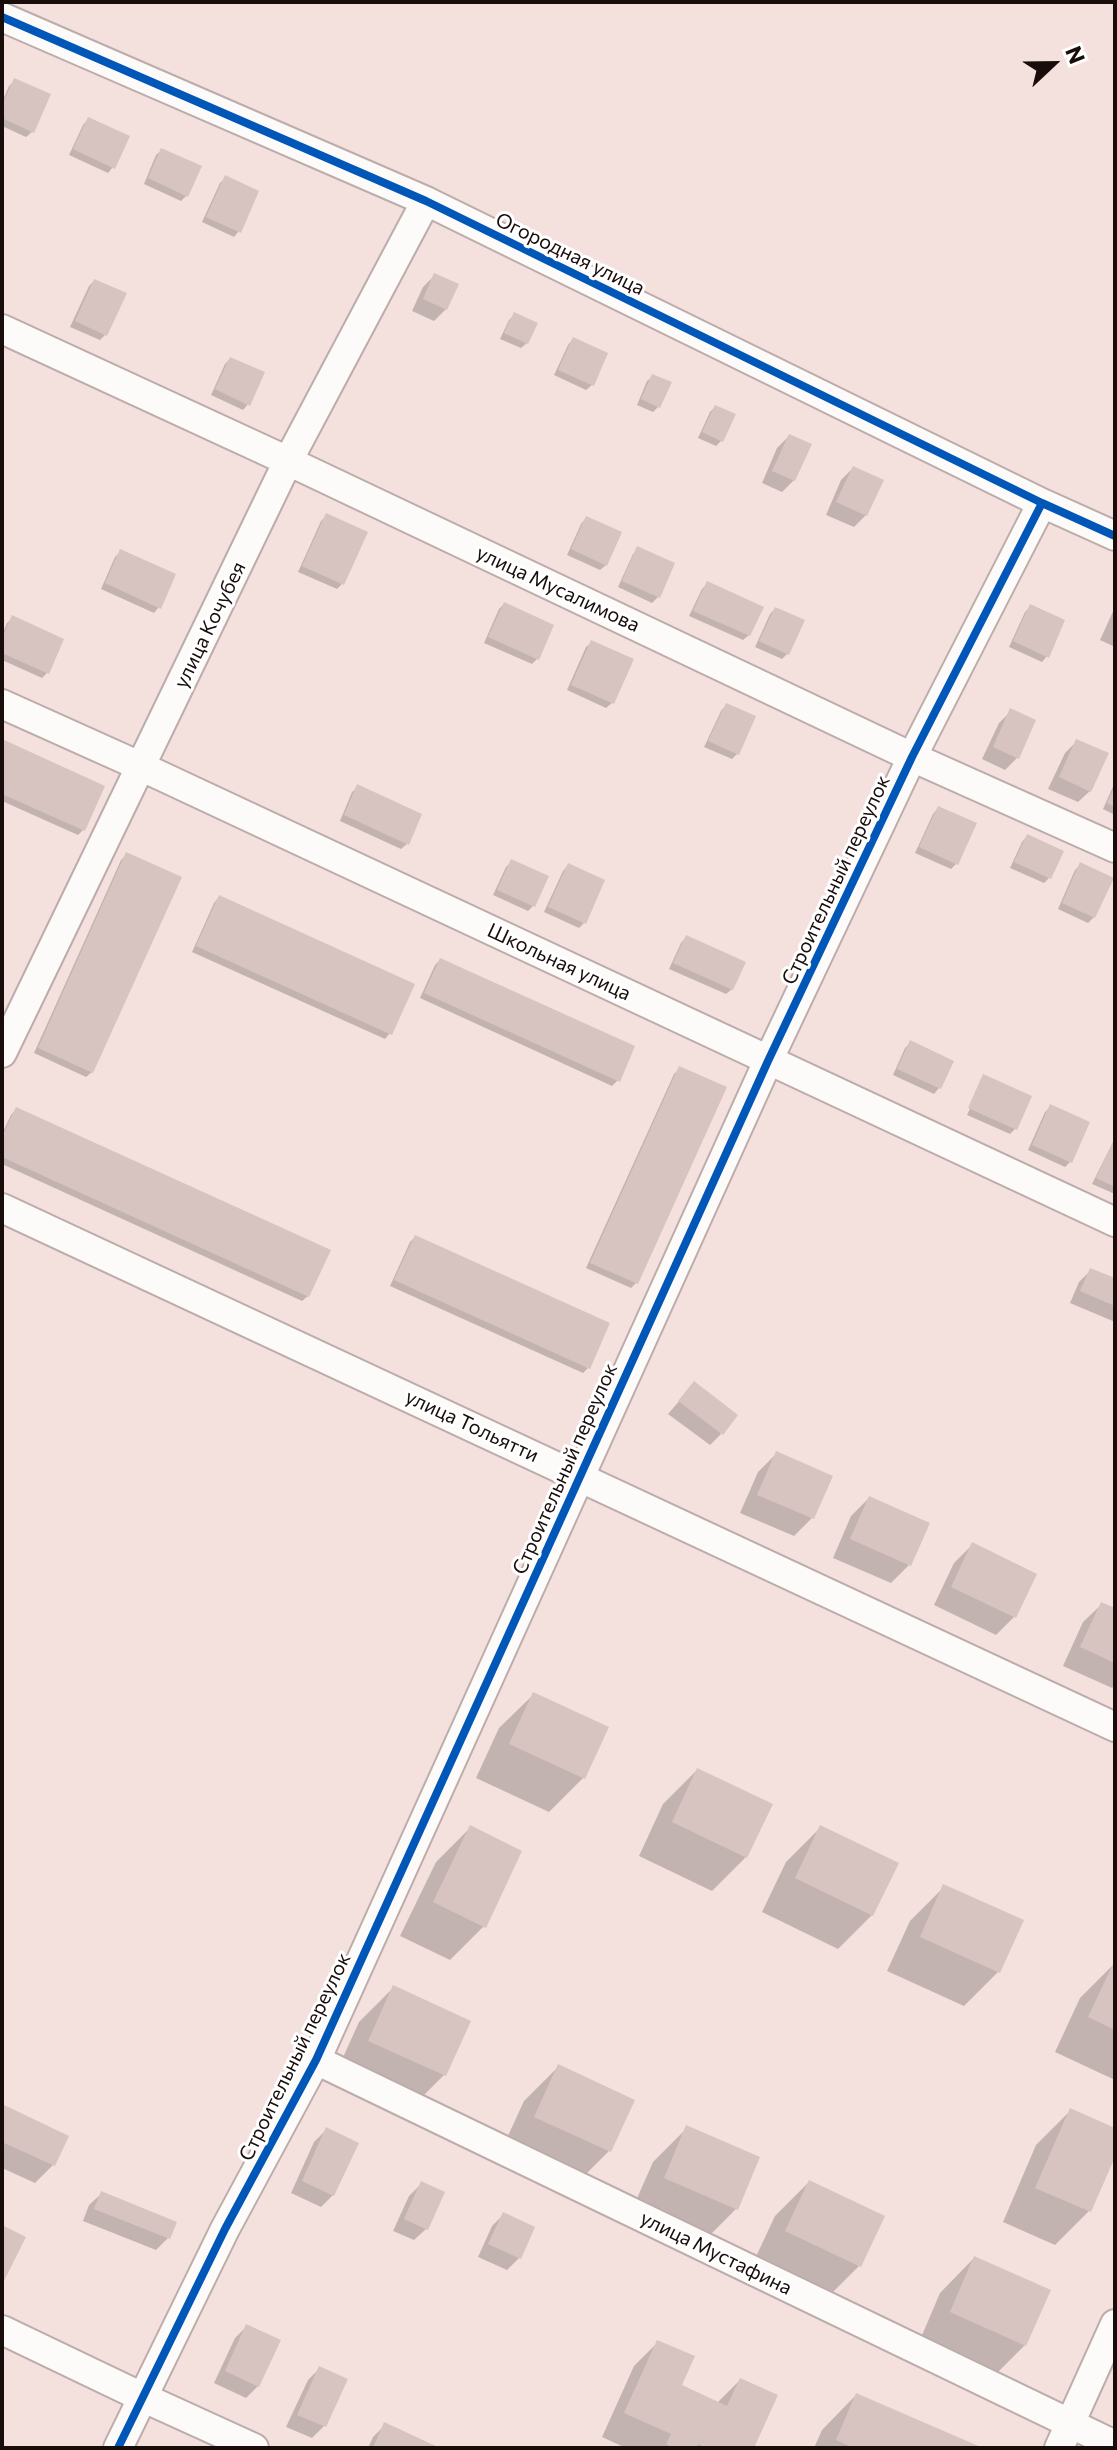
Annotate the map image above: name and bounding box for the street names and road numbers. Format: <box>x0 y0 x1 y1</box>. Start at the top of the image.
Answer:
street label: Огородная улица <box>492 208 648 300</box>
street label: улица Мусалимова <box>473 541 643 637</box>
street label: улица Кочубея <box>169 558 251 692</box>
street label: Строительный переулок <box>777 771 895 989</box>
street label: Школьная улица <box>483 918 635 1006</box>
street label: Строительный переулок <box>508 1360 622 1578</box>
street label: улица Тольятти <box>402 1385 542 1467</box>
street label: Строительный переулок <box>234 1949 356 2165</box>
street label: улица Мустафина <box>636 2206 796 2300</box>

